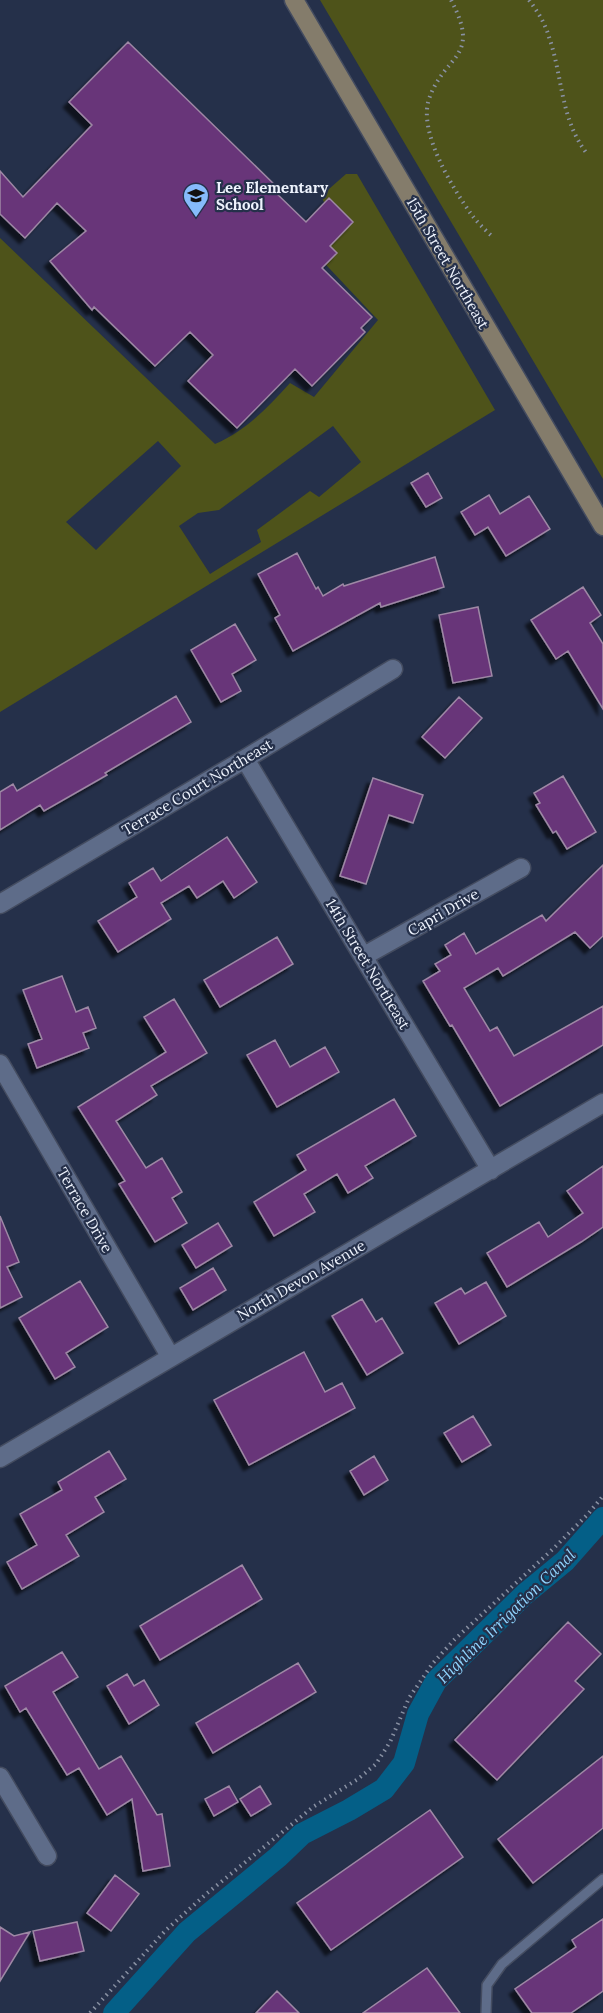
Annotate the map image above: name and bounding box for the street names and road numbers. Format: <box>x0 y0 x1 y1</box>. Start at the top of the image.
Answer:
street label: 15th Street Northeast <box>403 194 494 332</box>
street label: Terrace Court Northeast <box>118 734 276 839</box>
street label: Capri Drive <box>404 884 482 940</box>
street label: 14th Street Northeast <box>322 895 415 1033</box>
street label: Terrace Drive <box>53 1164 117 1256</box>
street label: North Devon Avenue <box>234 1236 368 1324</box>

